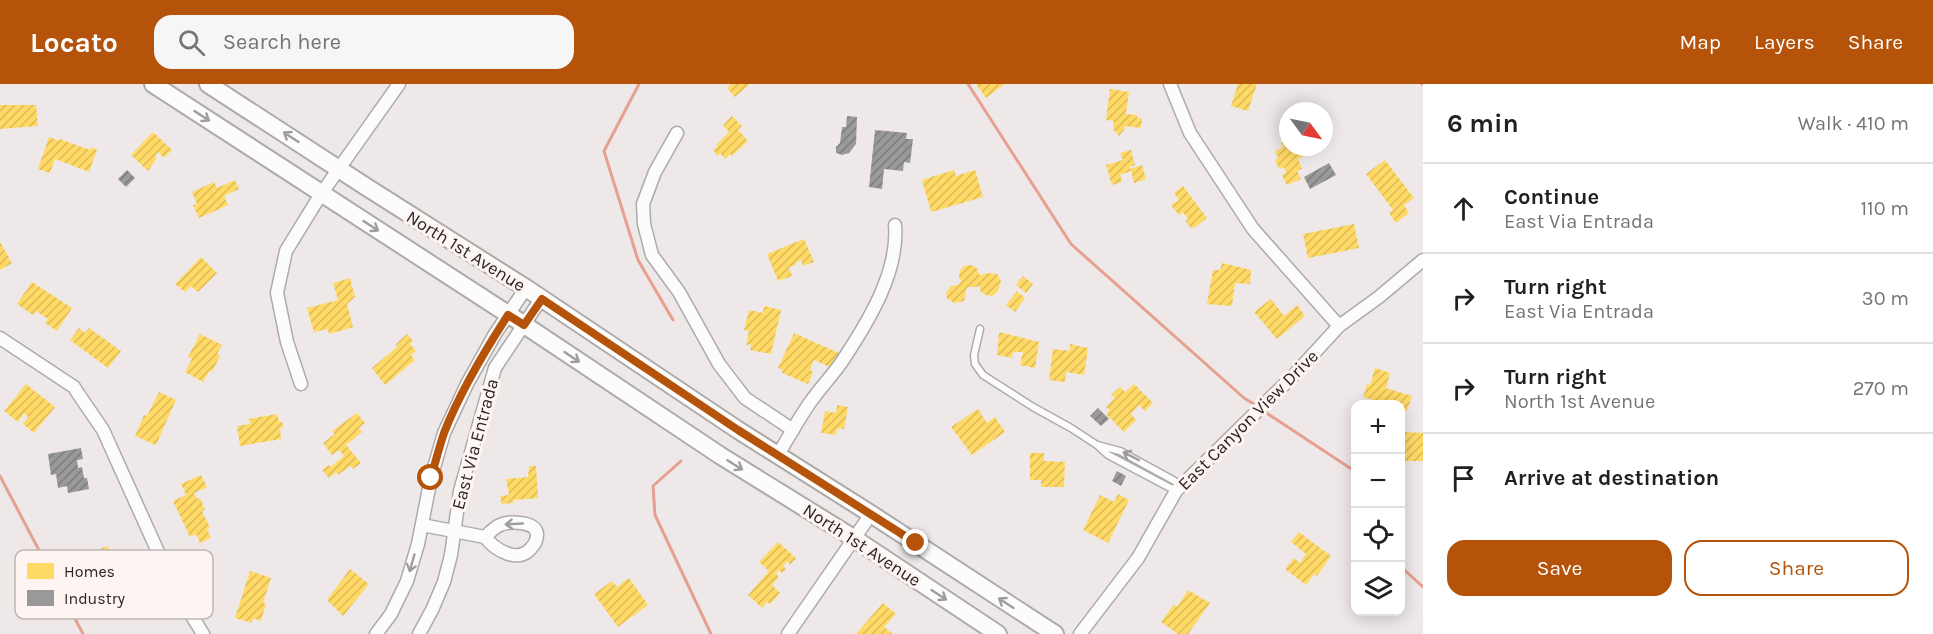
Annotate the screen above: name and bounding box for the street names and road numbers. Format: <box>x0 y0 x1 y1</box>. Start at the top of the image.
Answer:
street label: North 1st Avenue <box>402 206 530 296</box>
street label: East Canyon View Drive <box>1173 345 1323 495</box>
street label: East Via Entrada <box>447 376 503 512</box>
street label: North 1st Avenue <box>799 499 925 591</box>

